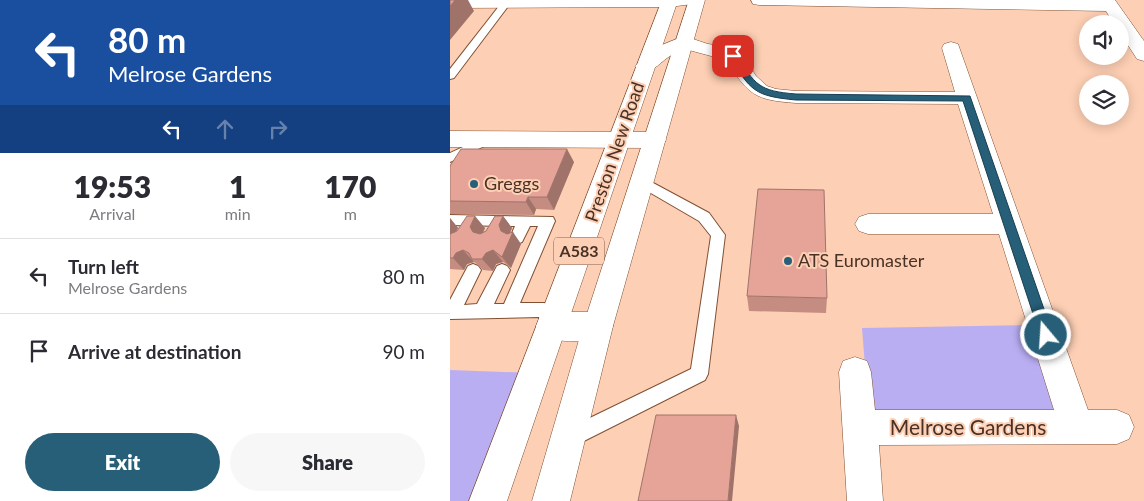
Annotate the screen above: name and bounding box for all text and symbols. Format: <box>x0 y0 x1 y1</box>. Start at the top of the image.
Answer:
map controls <box>1079 15 1129 125</box>
button: sound <box>1079 15 1129 65</box>
text: 80 m <box>108 18 186 60</box>
icon: left <box>25 20 90 85</box>
pin <box>712 35 754 77</box>
icon: arrive <box>719 42 747 70</box>
text: Melrose Gardens <box>108 60 272 87</box>
button: layers <box>1079 75 1129 125</box>
street label: Preston New Road <box>580 79 648 225</box>
icon: left <box>158 115 186 143</box>
icon: ahead <box>211 115 239 143</box>
icon: right <box>264 115 292 143</box>
text: 19:53 <box>74 168 151 204</box>
text: 1 <box>229 168 246 204</box>
text: 170 <box>324 168 376 204</box>
place label: Greggs <box>484 172 539 194</box>
marker: Greggs <box>468 178 480 190</box>
text: Arrival <box>89 204 135 223</box>
text: min <box>225 204 251 223</box>
text: m <box>344 204 357 223</box>
road number: A583 <box>554 238 604 264</box>
place label: ATS Euromaster <box>798 249 925 271</box>
text: Turn left <box>68 255 139 278</box>
marker: ATS Euromaster <box>782 255 794 267</box>
icon: left <box>25 262 53 290</box>
text: 80 m <box>382 265 425 288</box>
text: Melrose Gardens <box>68 278 187 297</box>
position arrow <box>1019 308 1071 360</box>
icon: arrive <box>25 337 53 365</box>
text: Arrive at destination <box>68 340 241 363</box>
text: 90 m <box>382 340 425 363</box>
street label: Melrose Gardens <box>890 414 1046 439</box>
button: Exit <box>25 433 220 491</box>
button: Share <box>230 433 425 491</box>

